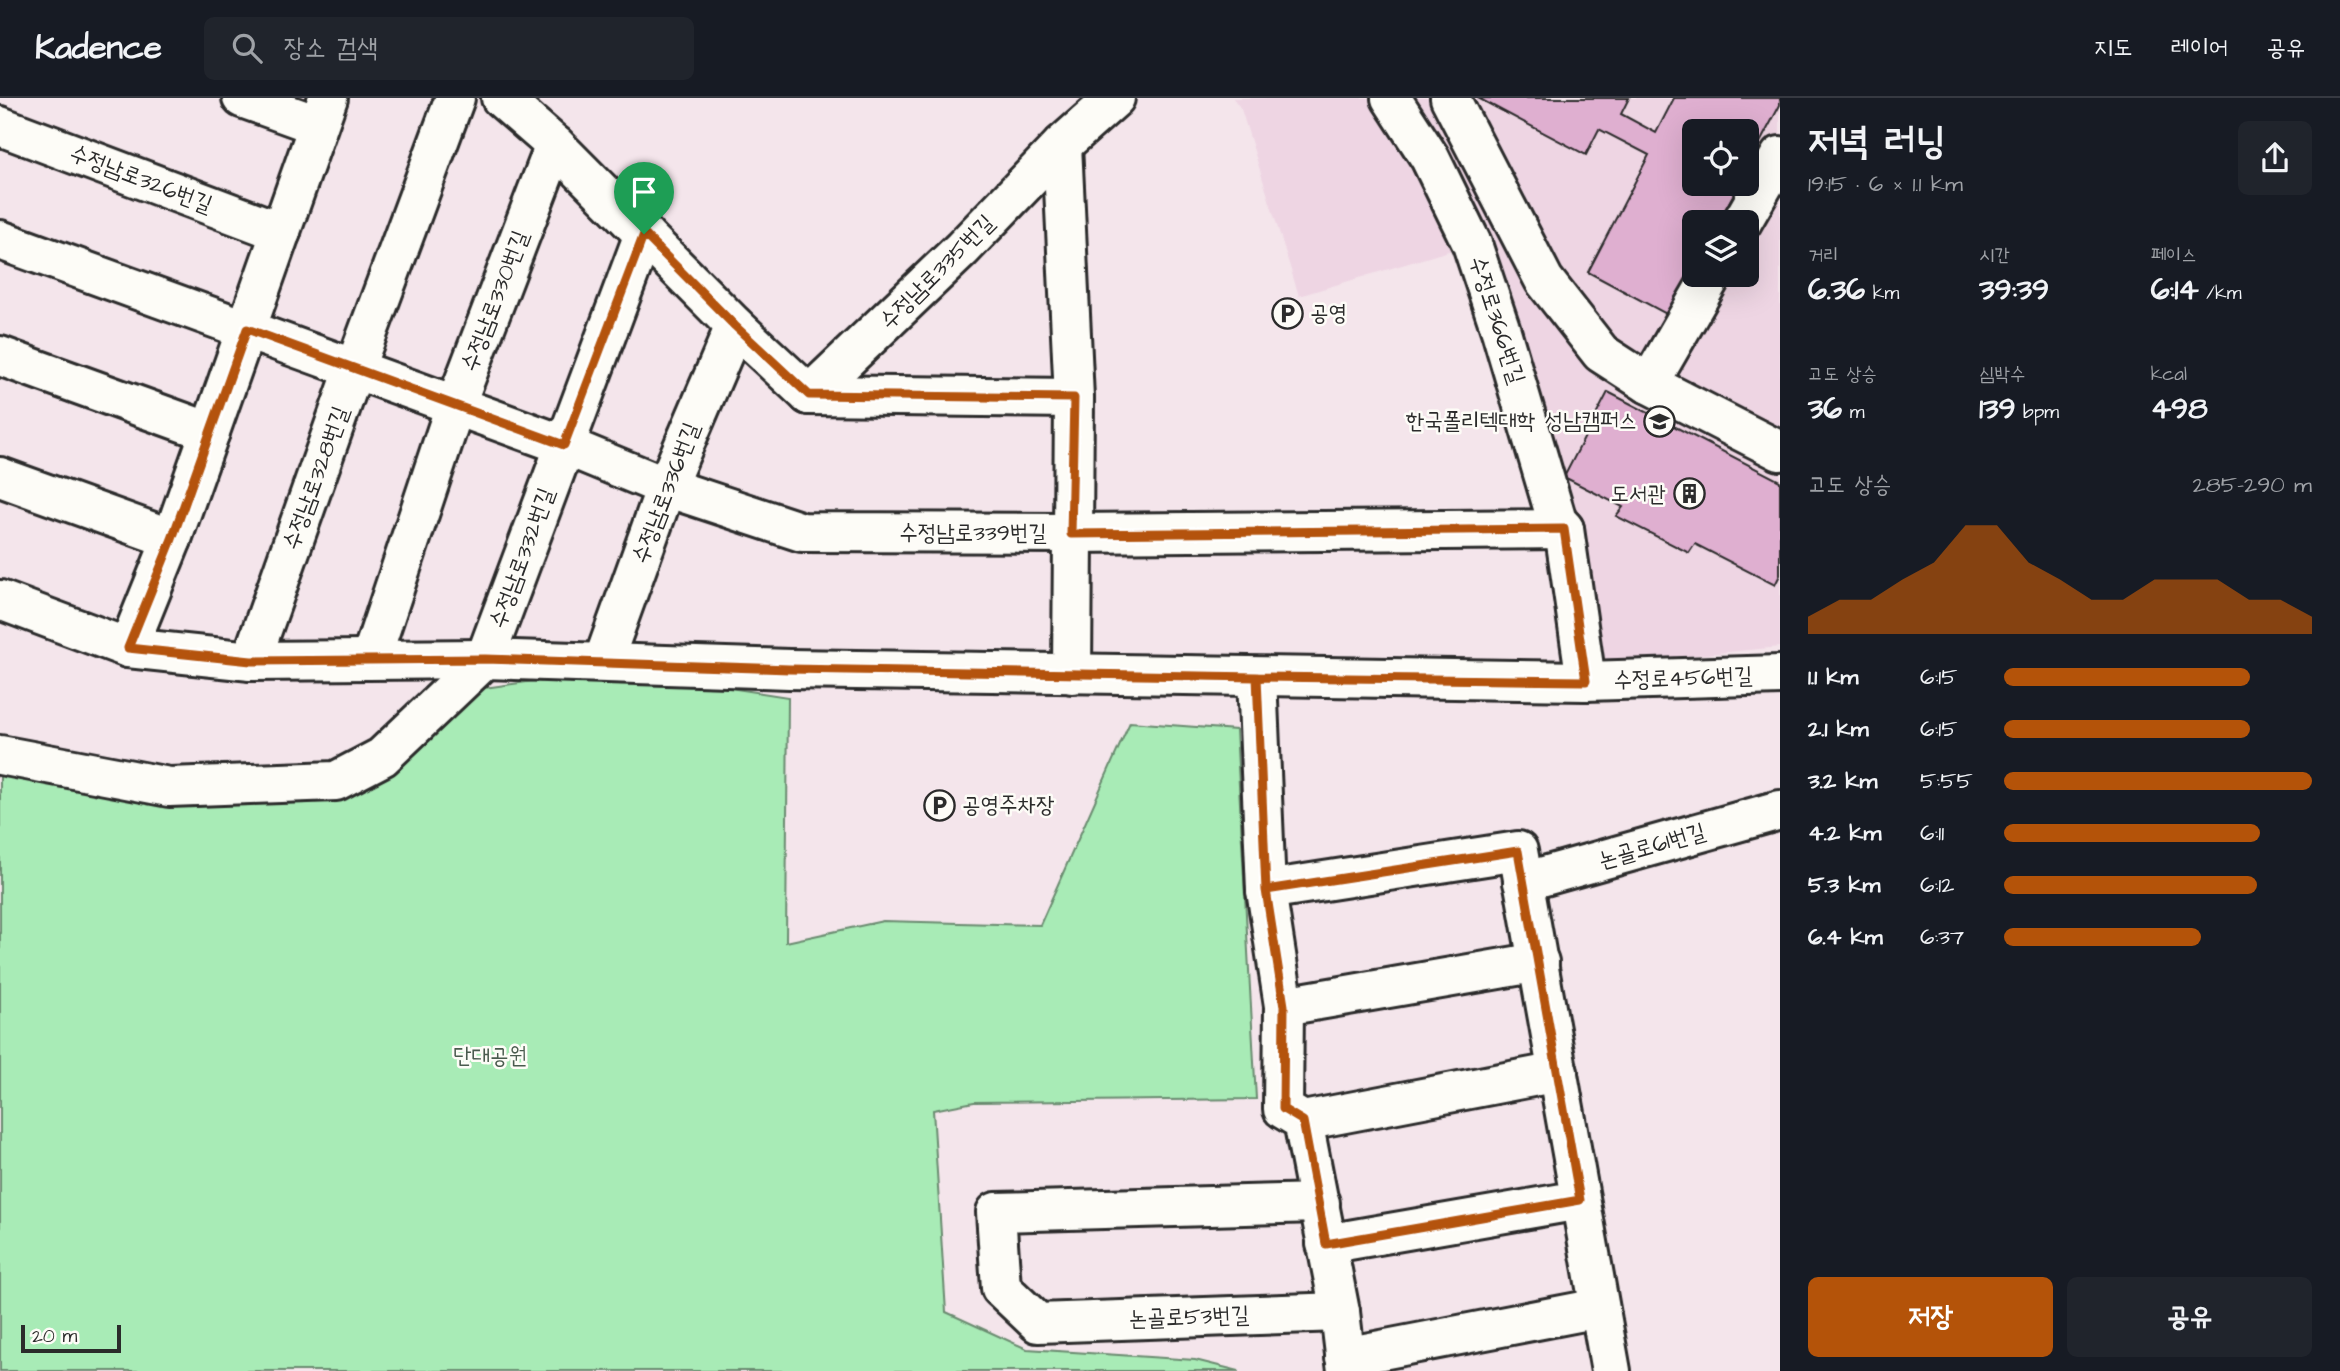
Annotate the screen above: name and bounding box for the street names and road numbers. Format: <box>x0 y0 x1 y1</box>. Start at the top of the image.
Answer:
street label: 수정남로326번길 <box>65 137 217 221</box>
street label: 수정남로335번길 <box>872 207 1002 337</box>
street label: 수정남로330번길 <box>453 226 537 376</box>
street label: 수정로366번길 <box>1461 252 1533 388</box>
street label: 수정남로328번길 <box>275 402 357 554</box>
street label: 수정남로336번길 <box>624 418 708 568</box>
street label: 수정남로332번길 <box>482 483 562 633</box>
street label: 수정남로339번길 <box>899 517 1047 549</box>
street label: 수정로456번길 <box>1613 660 1753 696</box>
street label: 논골로61번길 <box>1595 815 1709 877</box>
street label: 논골로53번길 <box>1128 1299 1250 1335</box>

